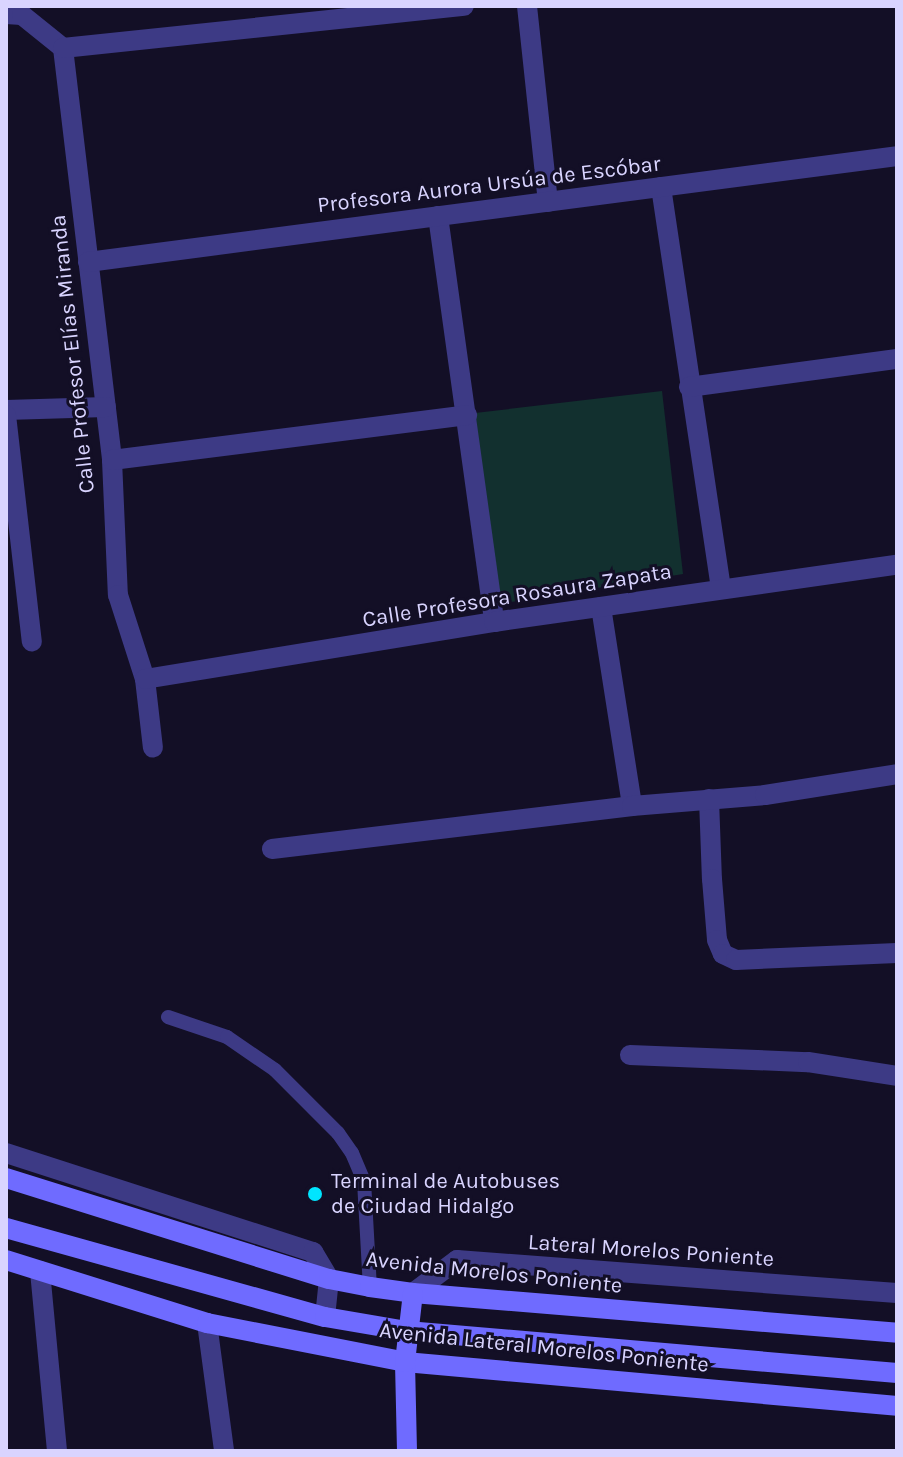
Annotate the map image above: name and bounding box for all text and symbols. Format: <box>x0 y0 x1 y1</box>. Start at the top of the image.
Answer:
street label: Profesora Aurora Ursúa de Escóbar <box>316 151 662 219</box>
street label: Calle Profesor Elías Miranda <box>45 213 101 495</box>
street label: Calle Profesora Rosaura Zapata <box>361 559 673 633</box>
place label: Terminal de Autobuses de Ciudad Hidalgo <box>331 1168 560 1220</box>
marker: Terminal de Autobuses de Ciudad Hidalgo <box>306 1185 324 1203</box>
street label: Lateral Morelos Poniente <box>527 1229 775 1273</box>
street label: Avenida Morelos Poniente <box>364 1246 624 1300</box>
street label: Avenida Lateral Morelos Poniente <box>378 1318 710 1378</box>

